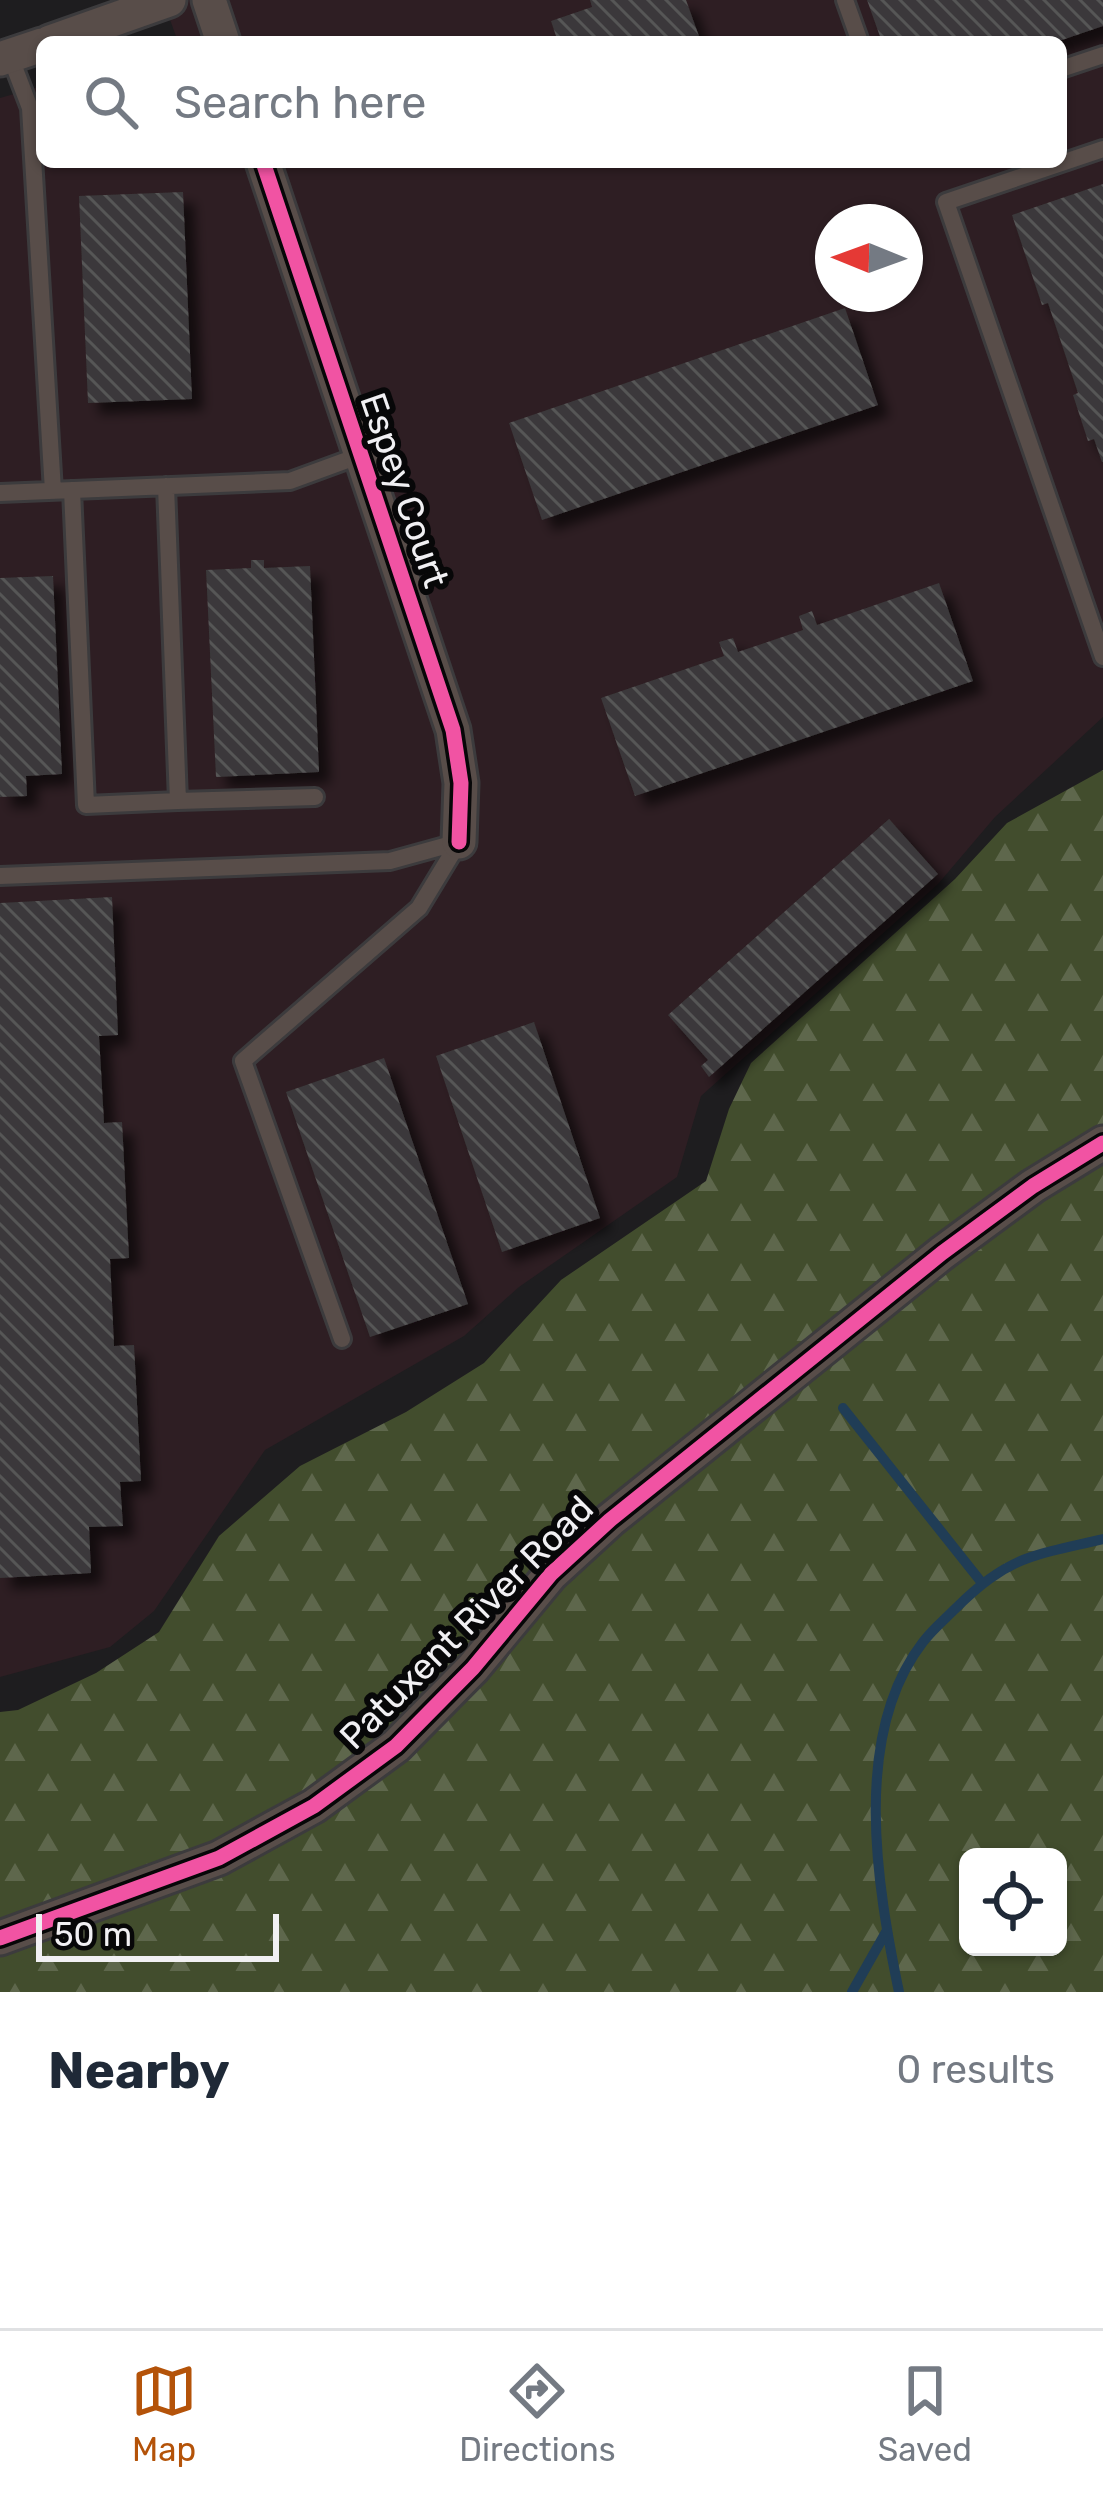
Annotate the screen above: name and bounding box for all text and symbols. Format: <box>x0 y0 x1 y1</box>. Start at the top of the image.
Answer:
search box <box>36 36 1067 168</box>
icon: search <box>78 69 144 135</box>
text: Search here <box>174 76 426 129</box>
north arrow <box>815 204 923 312</box>
street label: Espey Court <box>351 387 458 593</box>
street label: Patuxent River Road <box>331 1487 602 1758</box>
map controls <box>959 1848 1067 1956</box>
button: locate <box>959 1848 1067 1956</box>
scale bar <box>36 1908 279 1961</box>
text: 50 m <box>54 1915 132 1954</box>
text: Nearby <box>48 2040 230 2101</box>
text: 0 results <box>896 2047 1055 2093</box>
tab: Map <box>131 2358 197 2469</box>
tab: Directions <box>459 2358 616 2469</box>
tab: Saved <box>878 2358 972 2469</box>

